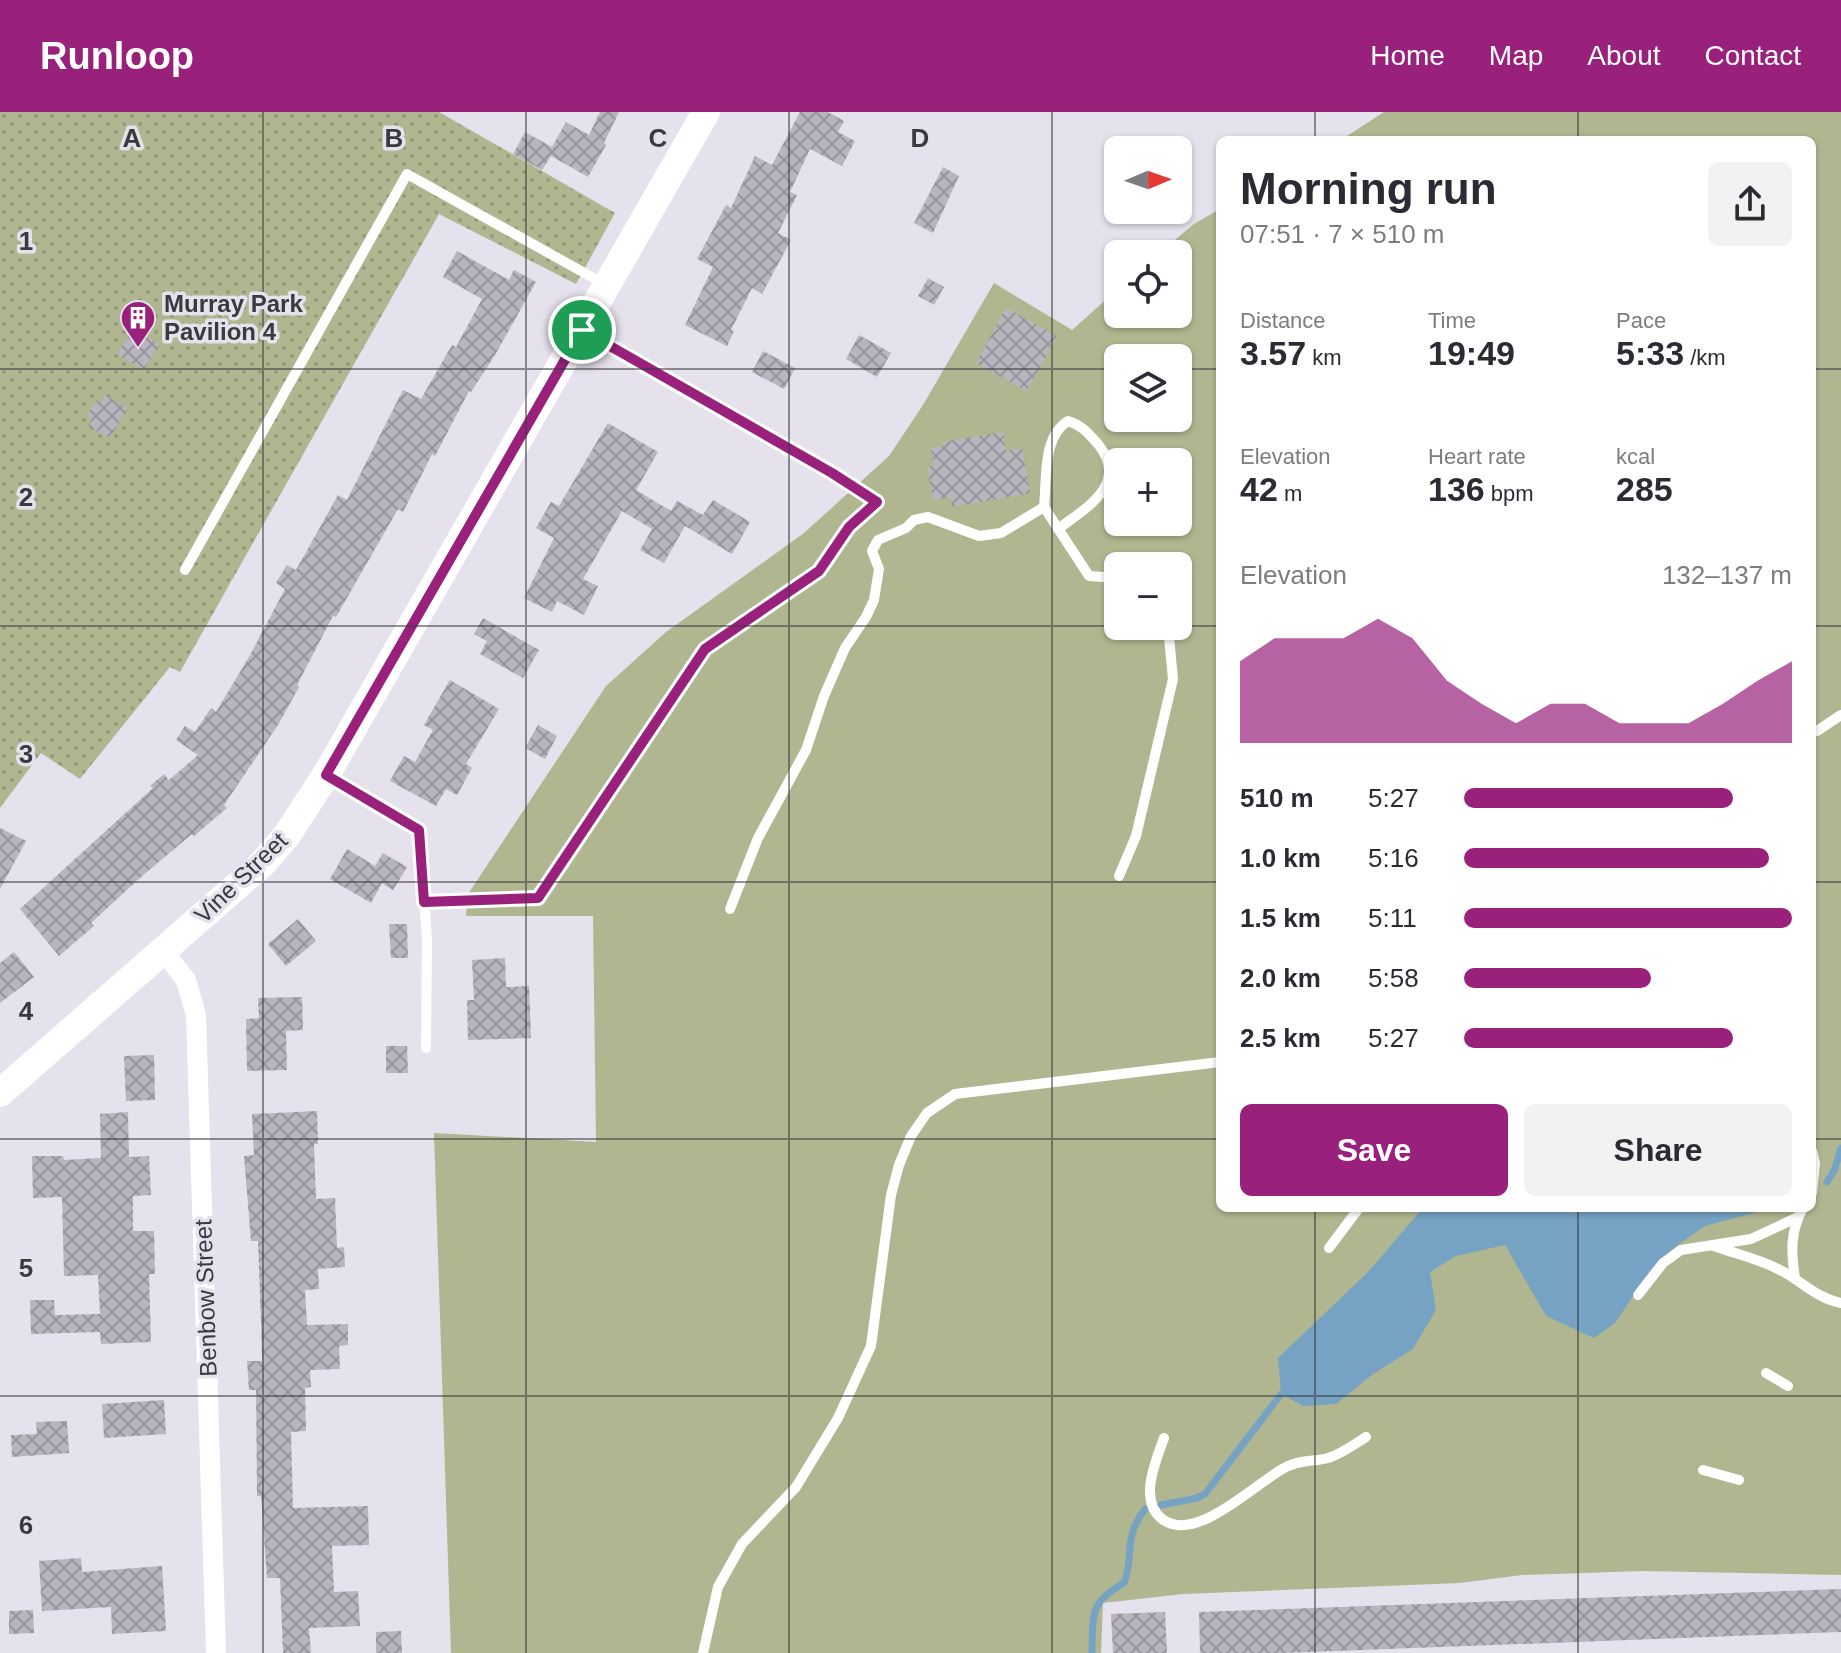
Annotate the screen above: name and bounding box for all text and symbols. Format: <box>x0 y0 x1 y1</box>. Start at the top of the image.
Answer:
text: Runloop <box>40 35 194 77</box>
text: Home <box>1370 40 1445 71</box>
text: Map <box>1489 40 1543 71</box>
text: About <box>1587 40 1661 71</box>
text: Contact <box>1705 40 1801 71</box>
text: A <box>123 123 142 153</box>
text: B <box>385 123 403 153</box>
text: C <box>649 123 668 153</box>
text: D <box>911 123 929 153</box>
north arrow <box>1104 136 1192 224</box>
map controls <box>1104 136 1192 640</box>
button: share <box>1708 162 1792 246</box>
text: Morning run <box>1240 164 1497 213</box>
text: 07:51 · 7 × 510 m <box>1240 219 1445 249</box>
text: 1 <box>19 226 33 256</box>
button: locate <box>1104 240 1192 328</box>
place label: Murray Park Pavilion 4 <box>164 290 303 345</box>
pin <box>548 296 616 364</box>
building icon: Murray Park Pavilion 4 <box>119 299 157 349</box>
icon: arrive <box>560 308 604 352</box>
text: Distance <box>1240 308 1326 333</box>
text: Time <box>1428 308 1476 333</box>
text: Pace <box>1616 308 1666 333</box>
text: 3.57 <box>1240 334 1306 372</box>
text: 19:49 <box>1428 334 1515 372</box>
text: 5:33 <box>1616 334 1684 372</box>
button: layers <box>1104 344 1192 432</box>
text: km <box>1306 345 1342 370</box>
text: /km <box>1684 345 1726 370</box>
text: Elevation <box>1240 444 1331 469</box>
text: Heart rate <box>1428 444 1526 469</box>
text: kcal <box>1616 444 1655 469</box>
button: + <box>1104 448 1192 536</box>
text: 42 <box>1240 470 1278 508</box>
text: 136 <box>1428 470 1485 508</box>
text: 285 <box>1616 470 1673 508</box>
text: m <box>1278 481 1302 506</box>
text: bpm <box>1485 481 1534 506</box>
text: 2 <box>19 482 33 512</box>
button: − <box>1104 552 1192 640</box>
text: Elevation <box>1240 560 1347 590</box>
text: 132–137 m <box>1662 560 1792 590</box>
text: 3 <box>19 739 33 769</box>
text: 510 m <box>1240 783 1314 813</box>
text: 5:27 <box>1368 783 1419 813</box>
street label: Vine Street <box>189 827 293 928</box>
text: 1.0 km <box>1240 843 1321 873</box>
text: 5:16 <box>1368 843 1419 873</box>
text: 1.5 km <box>1240 903 1321 933</box>
text: 5:11 <box>1368 903 1417 933</box>
text: 2.0 km <box>1240 963 1321 993</box>
text: 5:58 <box>1368 963 1419 993</box>
text: 4 <box>19 996 34 1026</box>
text: 2.5 km <box>1240 1023 1321 1053</box>
text: 5:27 <box>1368 1023 1419 1053</box>
button: Save <box>1240 1104 1508 1196</box>
button: Share <box>1524 1104 1792 1196</box>
street label: Benbow Street <box>189 1219 222 1377</box>
text: 5 <box>19 1253 33 1283</box>
text: 6 <box>19 1510 33 1540</box>

